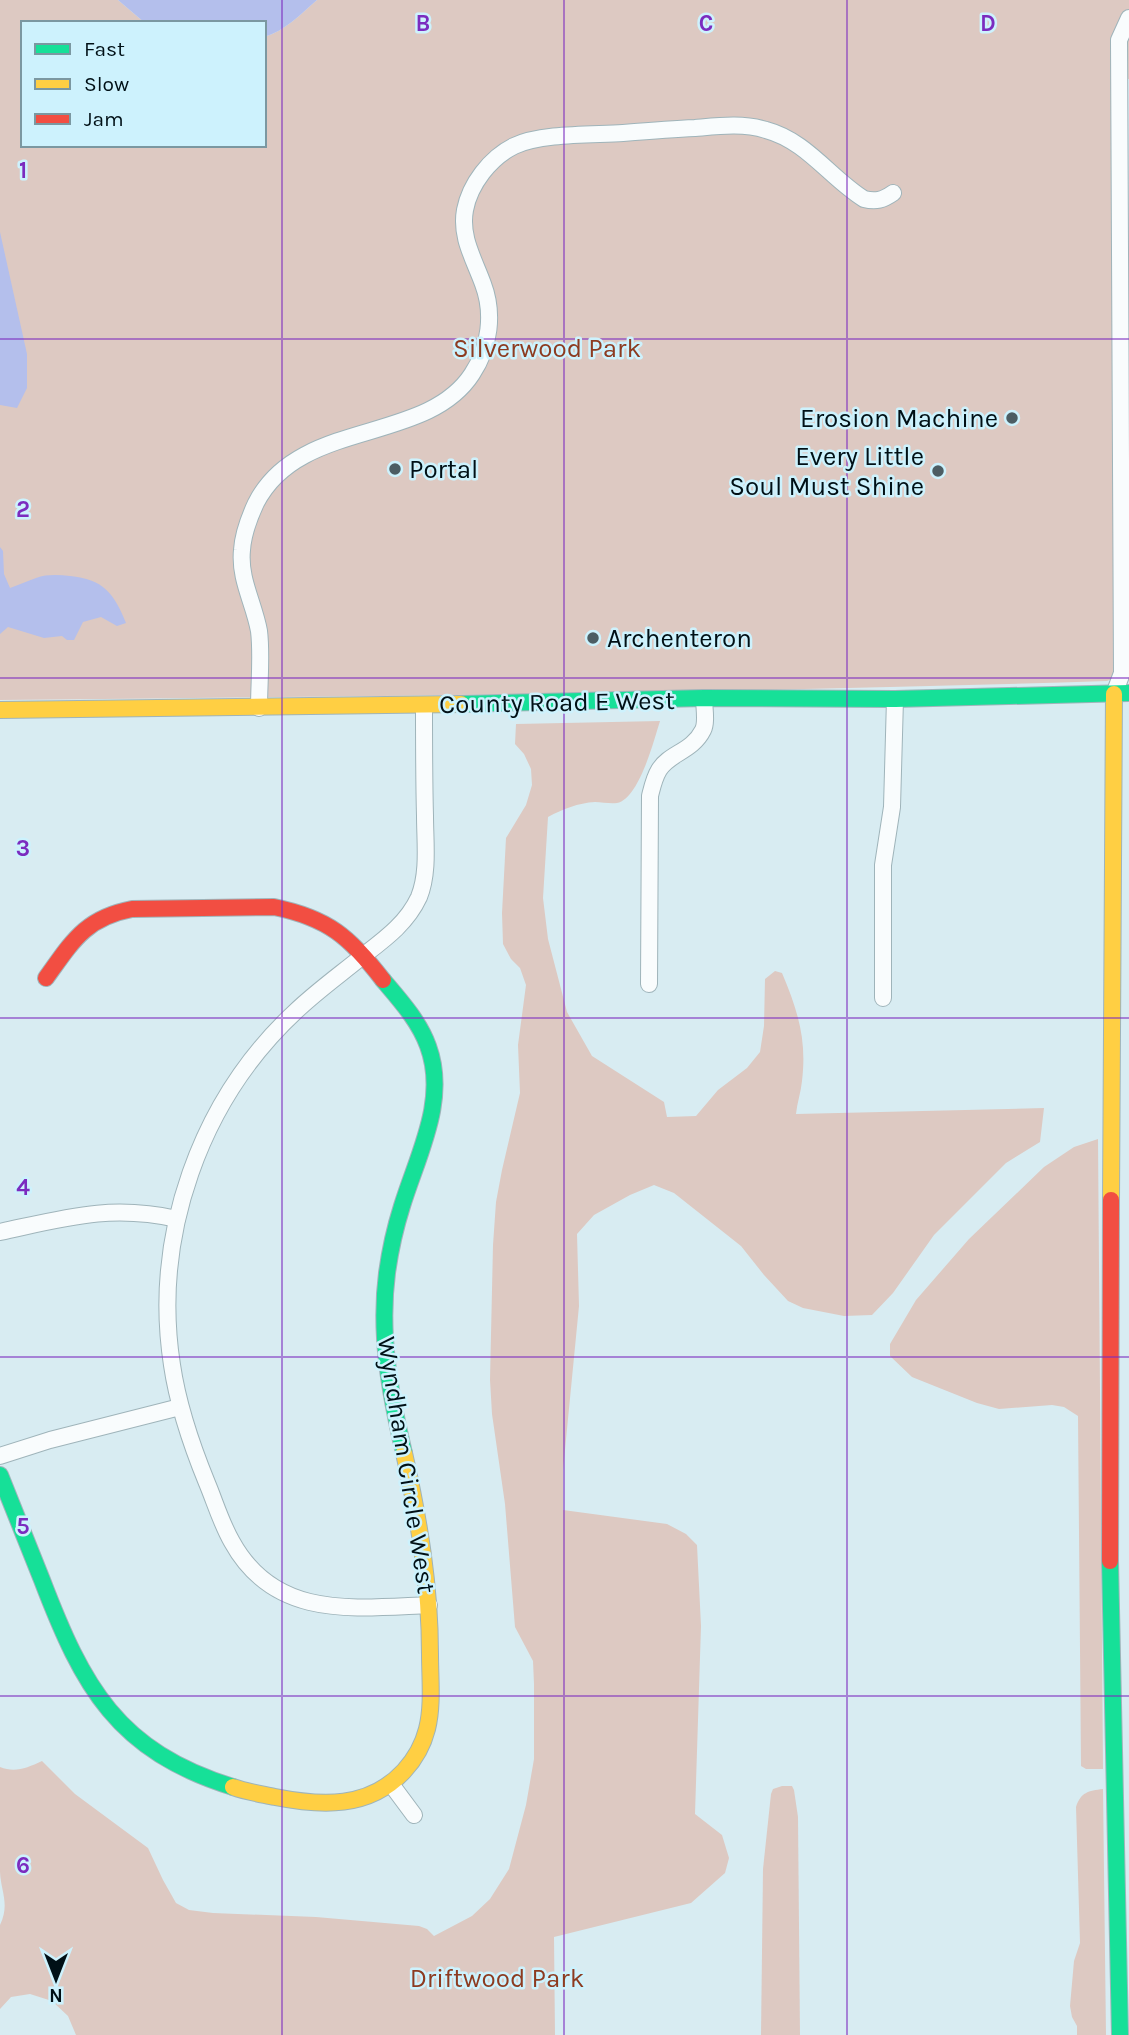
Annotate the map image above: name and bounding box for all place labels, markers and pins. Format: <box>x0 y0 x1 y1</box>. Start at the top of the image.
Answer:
place label: Erosion Machine <box>800 403 998 434</box>
marker: Erosion Machine <box>1004 410 1020 426</box>
place label: Every Little Soul Must Shine <box>729 441 924 502</box>
place label: Portal <box>409 454 478 485</box>
marker: Portal <box>387 461 403 477</box>
marker: Every Little Soul Must Shine <box>930 463 946 479</box>
place label: Archenteron <box>607 623 752 654</box>
marker: Archenteron <box>585 630 601 646</box>

